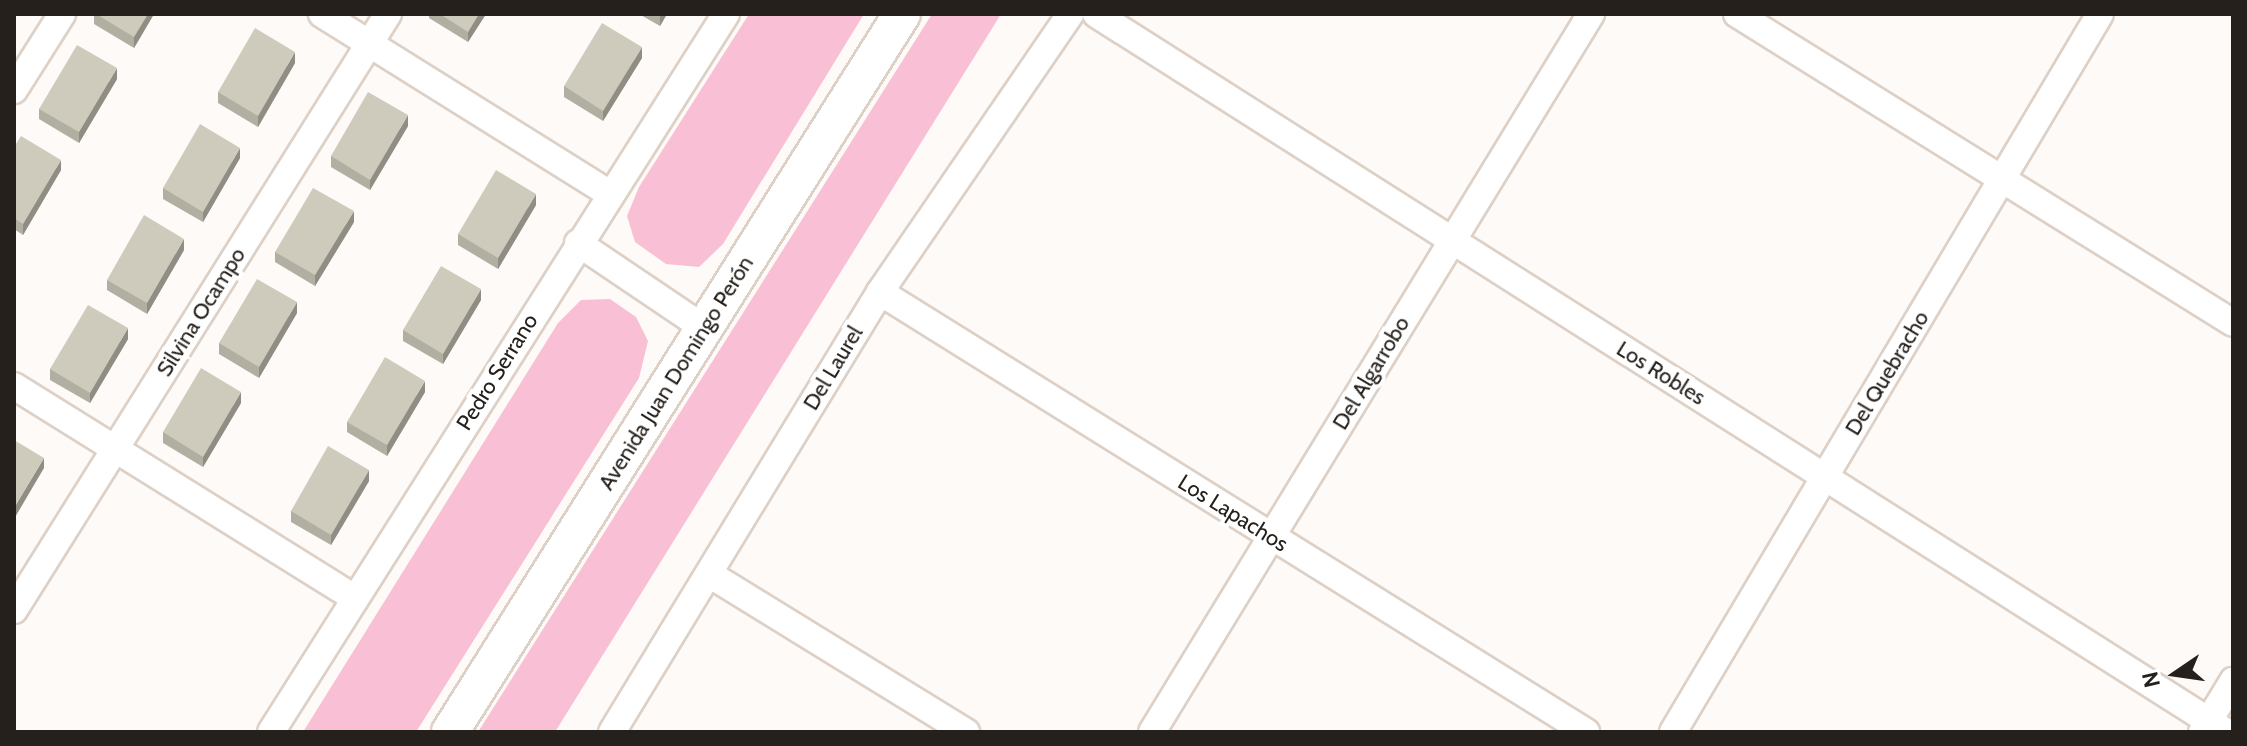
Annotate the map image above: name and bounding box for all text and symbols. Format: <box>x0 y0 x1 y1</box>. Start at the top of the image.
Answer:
street label: Silvina Ocampo <box>151 243 251 381</box>
street label: Avenida Juan Domingo Perón <box>593 251 759 495</box>
street label: Del Quebracho <box>1840 306 1934 440</box>
street label: Pedro Serrano <box>451 309 543 435</box>
street label: Del Algarrobo <box>1327 312 1415 434</box>
street label: Del Laurel <box>798 321 868 415</box>
street label: Los Robles <box>1612 335 1710 411</box>
street label: Los Lapachos <box>1173 469 1293 557</box>
north arrow <box>2135 634 2215 714</box>
text: N <box>2136 669 2166 690</box>

